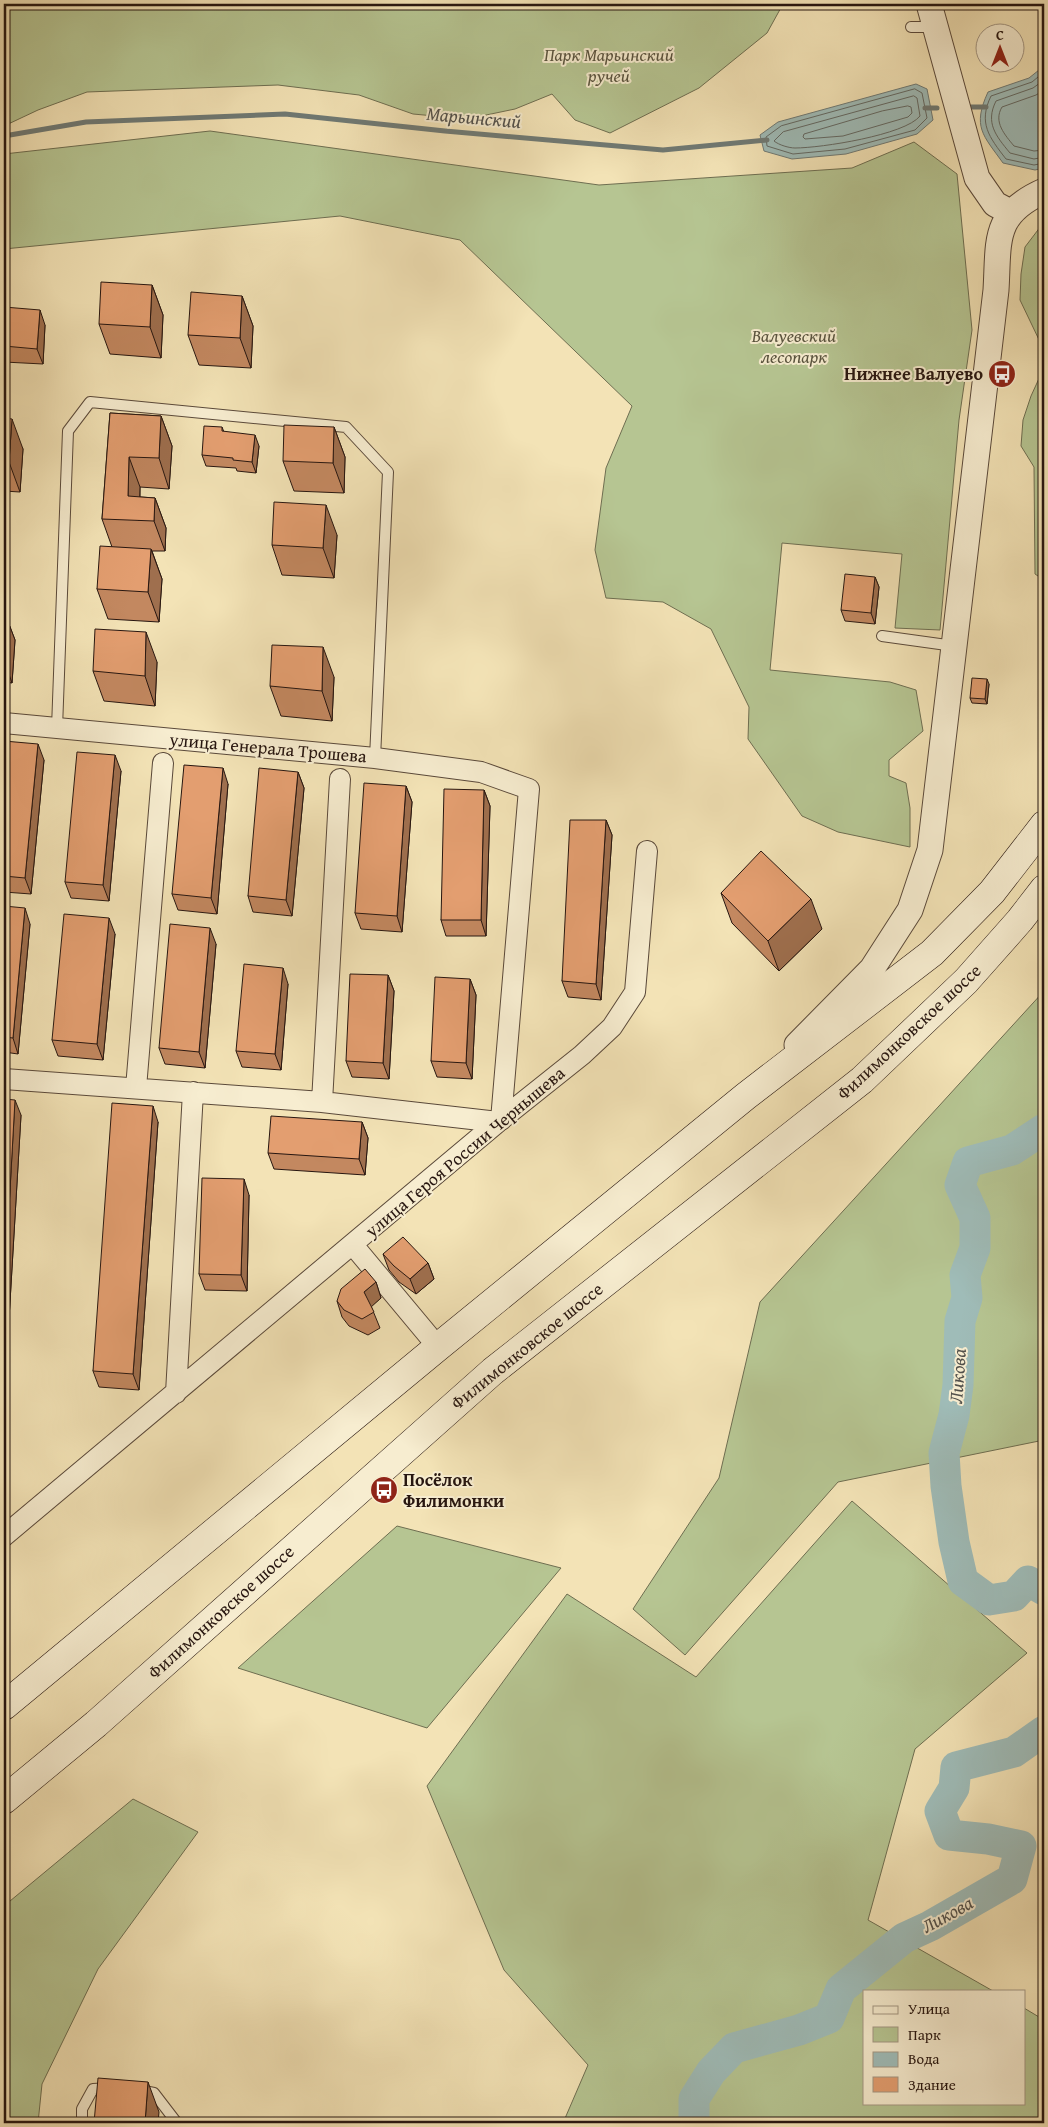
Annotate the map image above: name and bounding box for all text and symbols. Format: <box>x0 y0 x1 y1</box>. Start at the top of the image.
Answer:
north arrow <box>976 22 1026 72</box>
text: С <box>996 25 1004 45</box>
park label: Парк Марьинский ручей <box>544 41 674 89</box>
water label: Марьинский <box>425 99 523 135</box>
park label: Валуевский лесопарк <box>751 322 836 370</box>
bus stop icon: Нижнее Валуево <box>987 359 1017 389</box>
place label: Нижнее Валуево <box>844 360 983 387</box>
street label: улица Генерала Трошева <box>167 725 368 770</box>
street label: Филимонковское шоссе <box>830 957 987 1106</box>
street label: улица Героя России Чернышева <box>358 1060 571 1244</box>
street label: Филимонковское шоссе <box>445 1276 609 1416</box>
water label: Ликова <box>941 1347 973 1404</box>
place label: Посёлок Филимонки <box>403 1466 504 1514</box>
bus stop icon: Посёлок Филимонки <box>369 1475 399 1505</box>
street label: Филимонковское шоссе <box>141 1538 300 1685</box>
water label: Ликова <box>916 1888 978 1940</box>
legend <box>863 1990 1026 2104</box>
text: Улица <box>908 1998 951 2019</box>
text: Парк <box>908 2024 941 2045</box>
text: Вода <box>908 2048 940 2069</box>
text: Здание <box>908 2074 956 2095</box>

